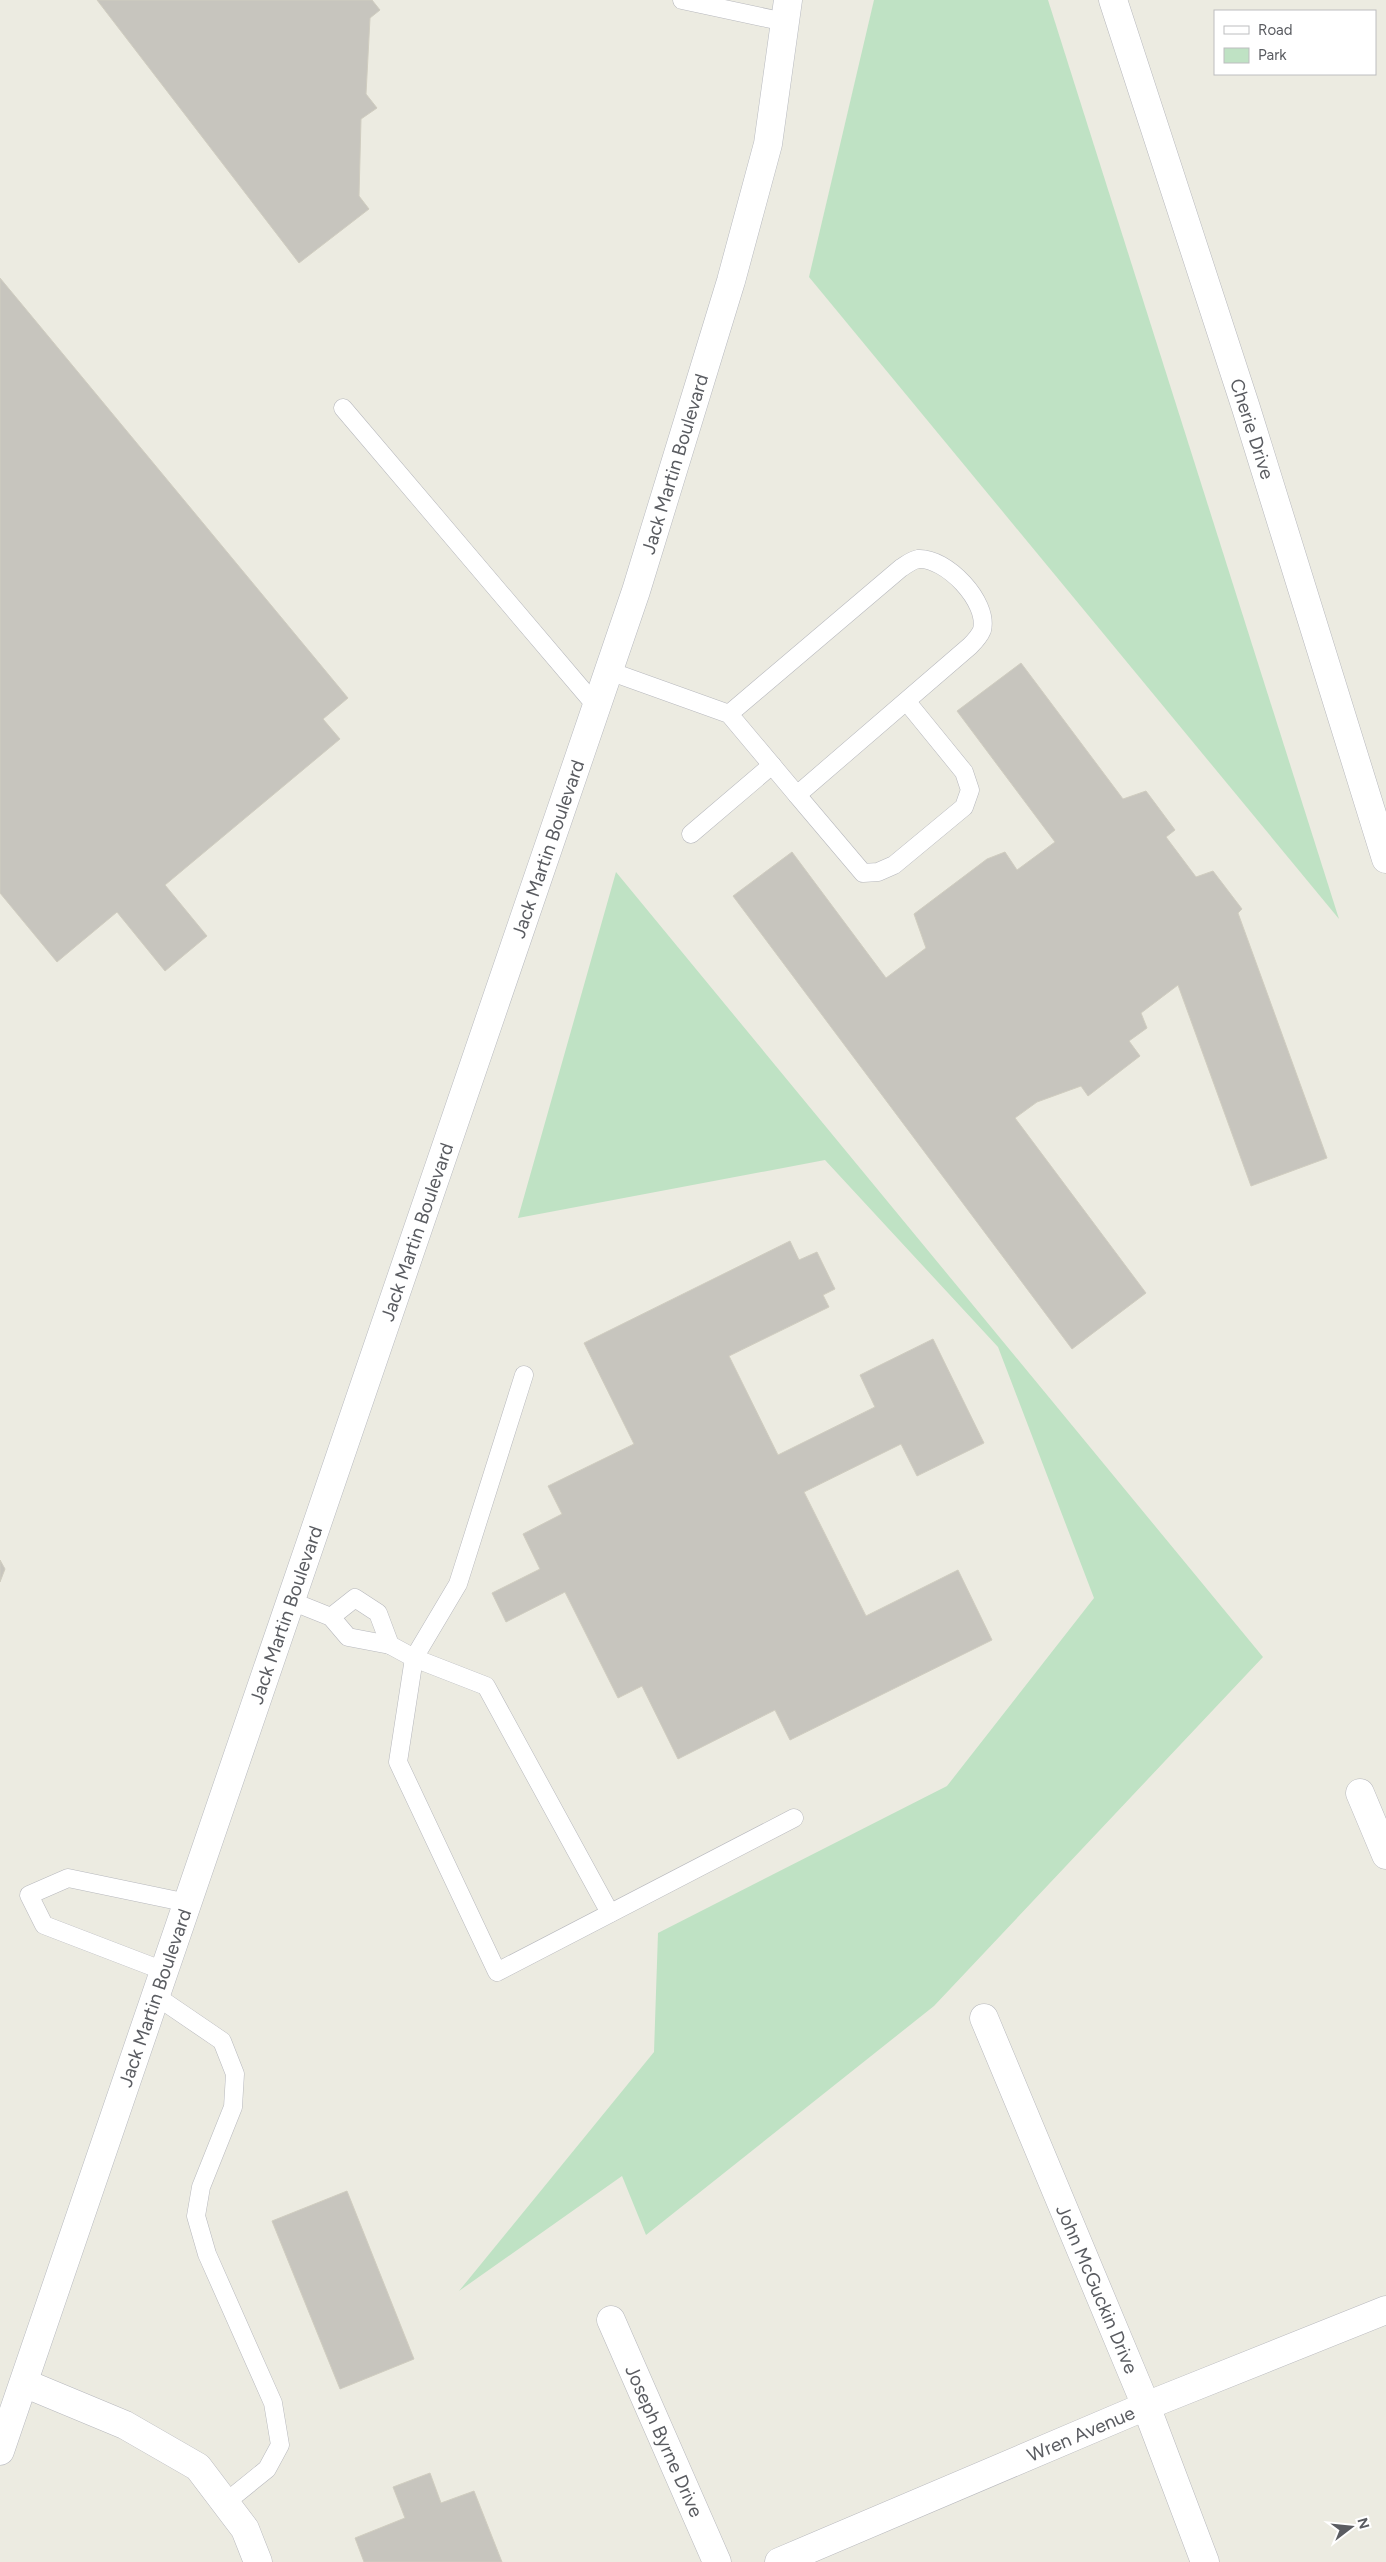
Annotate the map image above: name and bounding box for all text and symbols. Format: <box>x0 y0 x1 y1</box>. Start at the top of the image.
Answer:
legend <box>1214 10 1376 75</box>
text: Road <box>1258 21 1293 39</box>
text: Park <box>1258 46 1287 64</box>
street label: Jack Martin Boulevard <box>637 371 713 557</box>
street label: Cherie Drive <box>1225 376 1279 482</box>
street label: Jack Martin Boulevard <box>507 757 589 941</box>
street label: Jack Martin Boulevard <box>376 1140 458 1324</box>
street label: Jack Martin Boulevard <box>245 1523 327 1707</box>
street label: Jack Martin Boulevard <box>114 1906 196 2090</box>
street label: John McGuckin Drive <box>1051 2201 1143 2377</box>
street label: Joseph Byrne Drive <box>620 2361 708 2521</box>
street label: Wren Avenue <box>1024 2401 1138 2467</box>
north arrow <box>1326 2502 1376 2552</box>
text: N <box>1353 2516 1373 2531</box>

